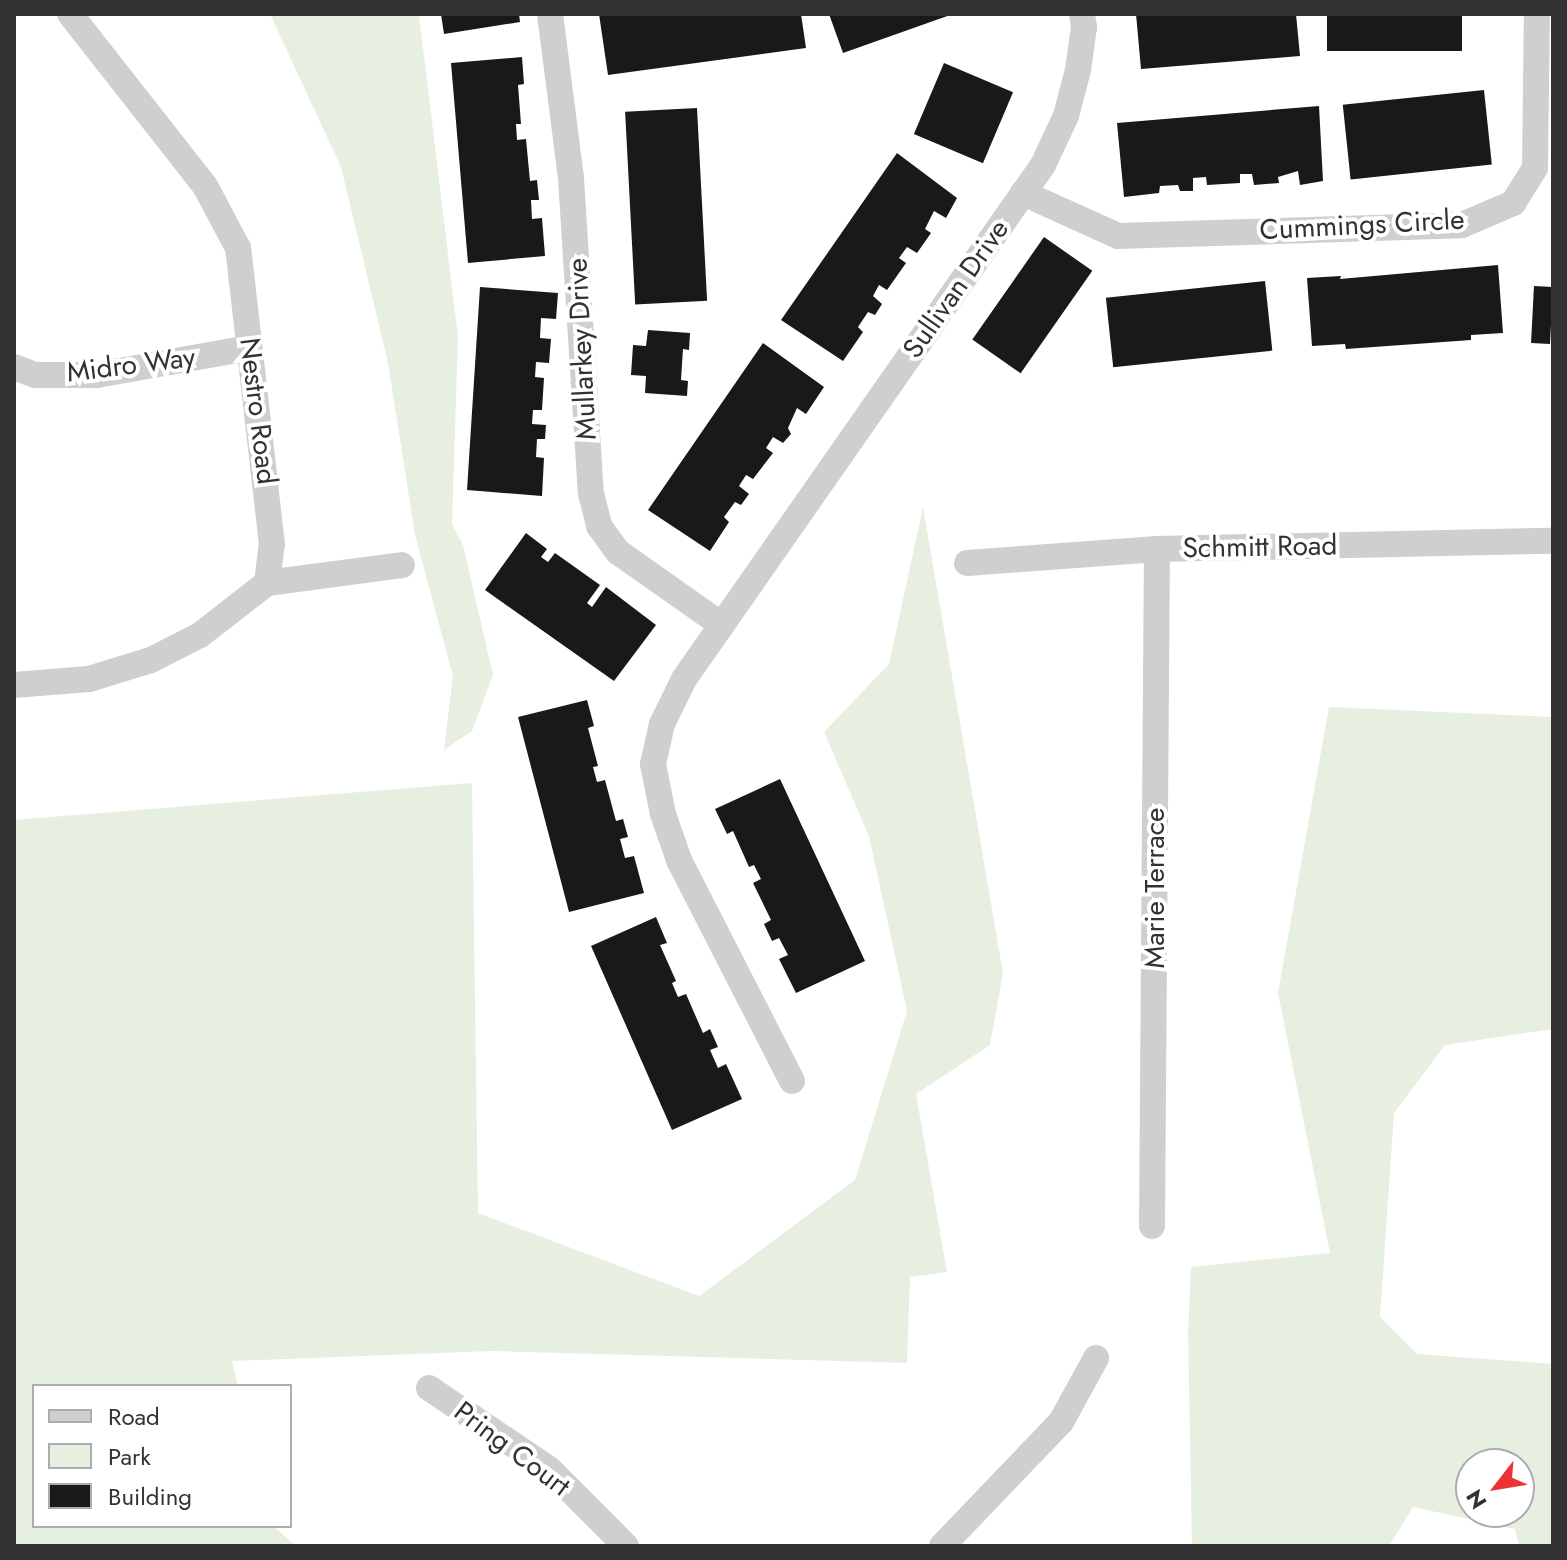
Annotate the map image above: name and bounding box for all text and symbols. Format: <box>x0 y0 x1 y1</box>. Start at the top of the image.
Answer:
street label: Cummings Circle <box>1259 203 1465 247</box>
street label: Sullivan Drive <box>896 213 1016 365</box>
street label: Mullarkey Drive <box>560 257 604 441</box>
street label: Nestro Road <box>232 336 284 486</box>
street label: Midro Way <box>65 340 197 390</box>
street label: Schmitt Road <box>1182 529 1338 565</box>
street label: Marie Terrace <box>1138 808 1172 968</box>
legend <box>32 1384 292 1528</box>
street label: Pring Court <box>447 1395 577 1503</box>
text: Road <box>108 1399 160 1434</box>
text: Park <box>108 1439 151 1474</box>
north arrow <box>1455 1448 1535 1528</box>
text: Building <box>108 1479 192 1514</box>
text: N <box>1458 1484 1494 1515</box>

